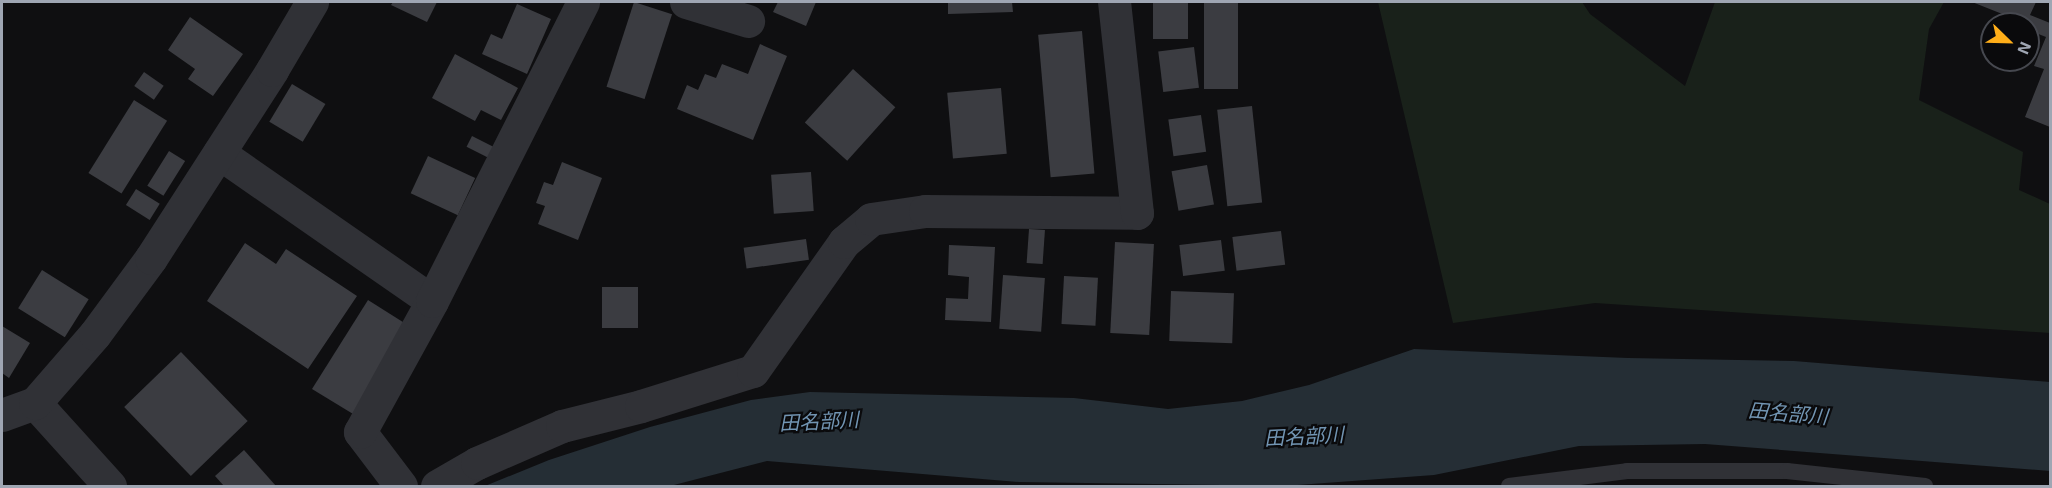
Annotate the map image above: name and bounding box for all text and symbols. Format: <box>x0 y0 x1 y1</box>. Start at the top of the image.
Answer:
north arrow <box>1980 12 2040 72</box>
text: N <box>2014 39 2036 57</box>
water label: 田名部川 <box>1747 398 1829 428</box>
water label: 田名部川 <box>778 407 860 435</box>
water label: 田名部川 <box>1263 422 1345 450</box>

